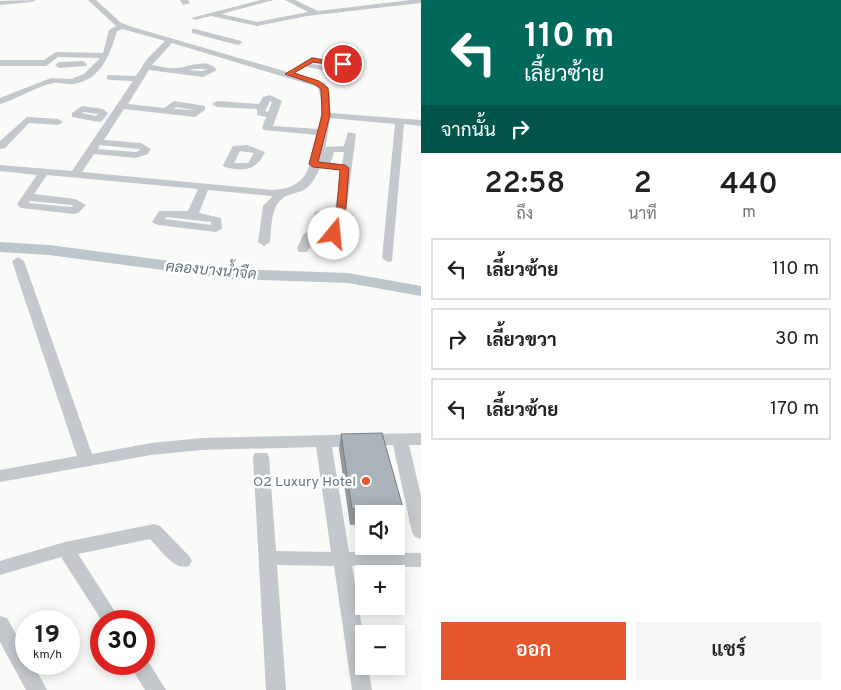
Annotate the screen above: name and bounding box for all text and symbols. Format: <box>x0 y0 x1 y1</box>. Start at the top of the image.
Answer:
text: 110 m <box>524 15 614 59</box>
icon: left <box>441 20 506 85</box>
pin <box>322 43 364 85</box>
icon: arrive <box>329 50 357 78</box>
text: เลี้ยวซ้าย <box>524 62 604 89</box>
icon: right <box>506 115 534 143</box>
text: จากนั้น <box>441 119 496 143</box>
text: 22:58 <box>484 166 565 203</box>
text: 2 <box>633 166 652 203</box>
text: 440 <box>720 167 778 204</box>
text: m <box>742 203 756 223</box>
text: ถึง <box>516 205 533 225</box>
text: นาที <box>628 205 657 225</box>
position arrow <box>307 207 359 259</box>
water label: คลองบางน้ำจืด <box>165 253 258 285</box>
icon: left <box>443 255 471 283</box>
text: 110 m <box>772 257 819 281</box>
text: เลี้ยวซ้าย <box>486 259 558 283</box>
icon: right <box>443 325 471 353</box>
text: 30 m <box>775 327 819 351</box>
text: เลี้ยวขวา <box>486 329 557 353</box>
icon: left <box>443 395 471 423</box>
text: 170 m <box>770 397 819 421</box>
text: เลี้ยวซ้าย <box>486 399 558 423</box>
place label: O2 Luxury Hotel <box>253 474 356 491</box>
marker: O2 Luxury Hotel <box>360 475 372 487</box>
map controls <box>355 505 405 675</box>
button: sound <box>355 505 405 555</box>
button: + <box>355 565 405 615</box>
speed limit sign: 30 <box>90 610 155 675</box>
text: 19 <box>35 620 60 652</box>
button: ออก <box>441 622 626 680</box>
button: แชร์ <box>636 622 821 680</box>
button: − <box>355 625 405 675</box>
text: km/h <box>33 647 62 663</box>

